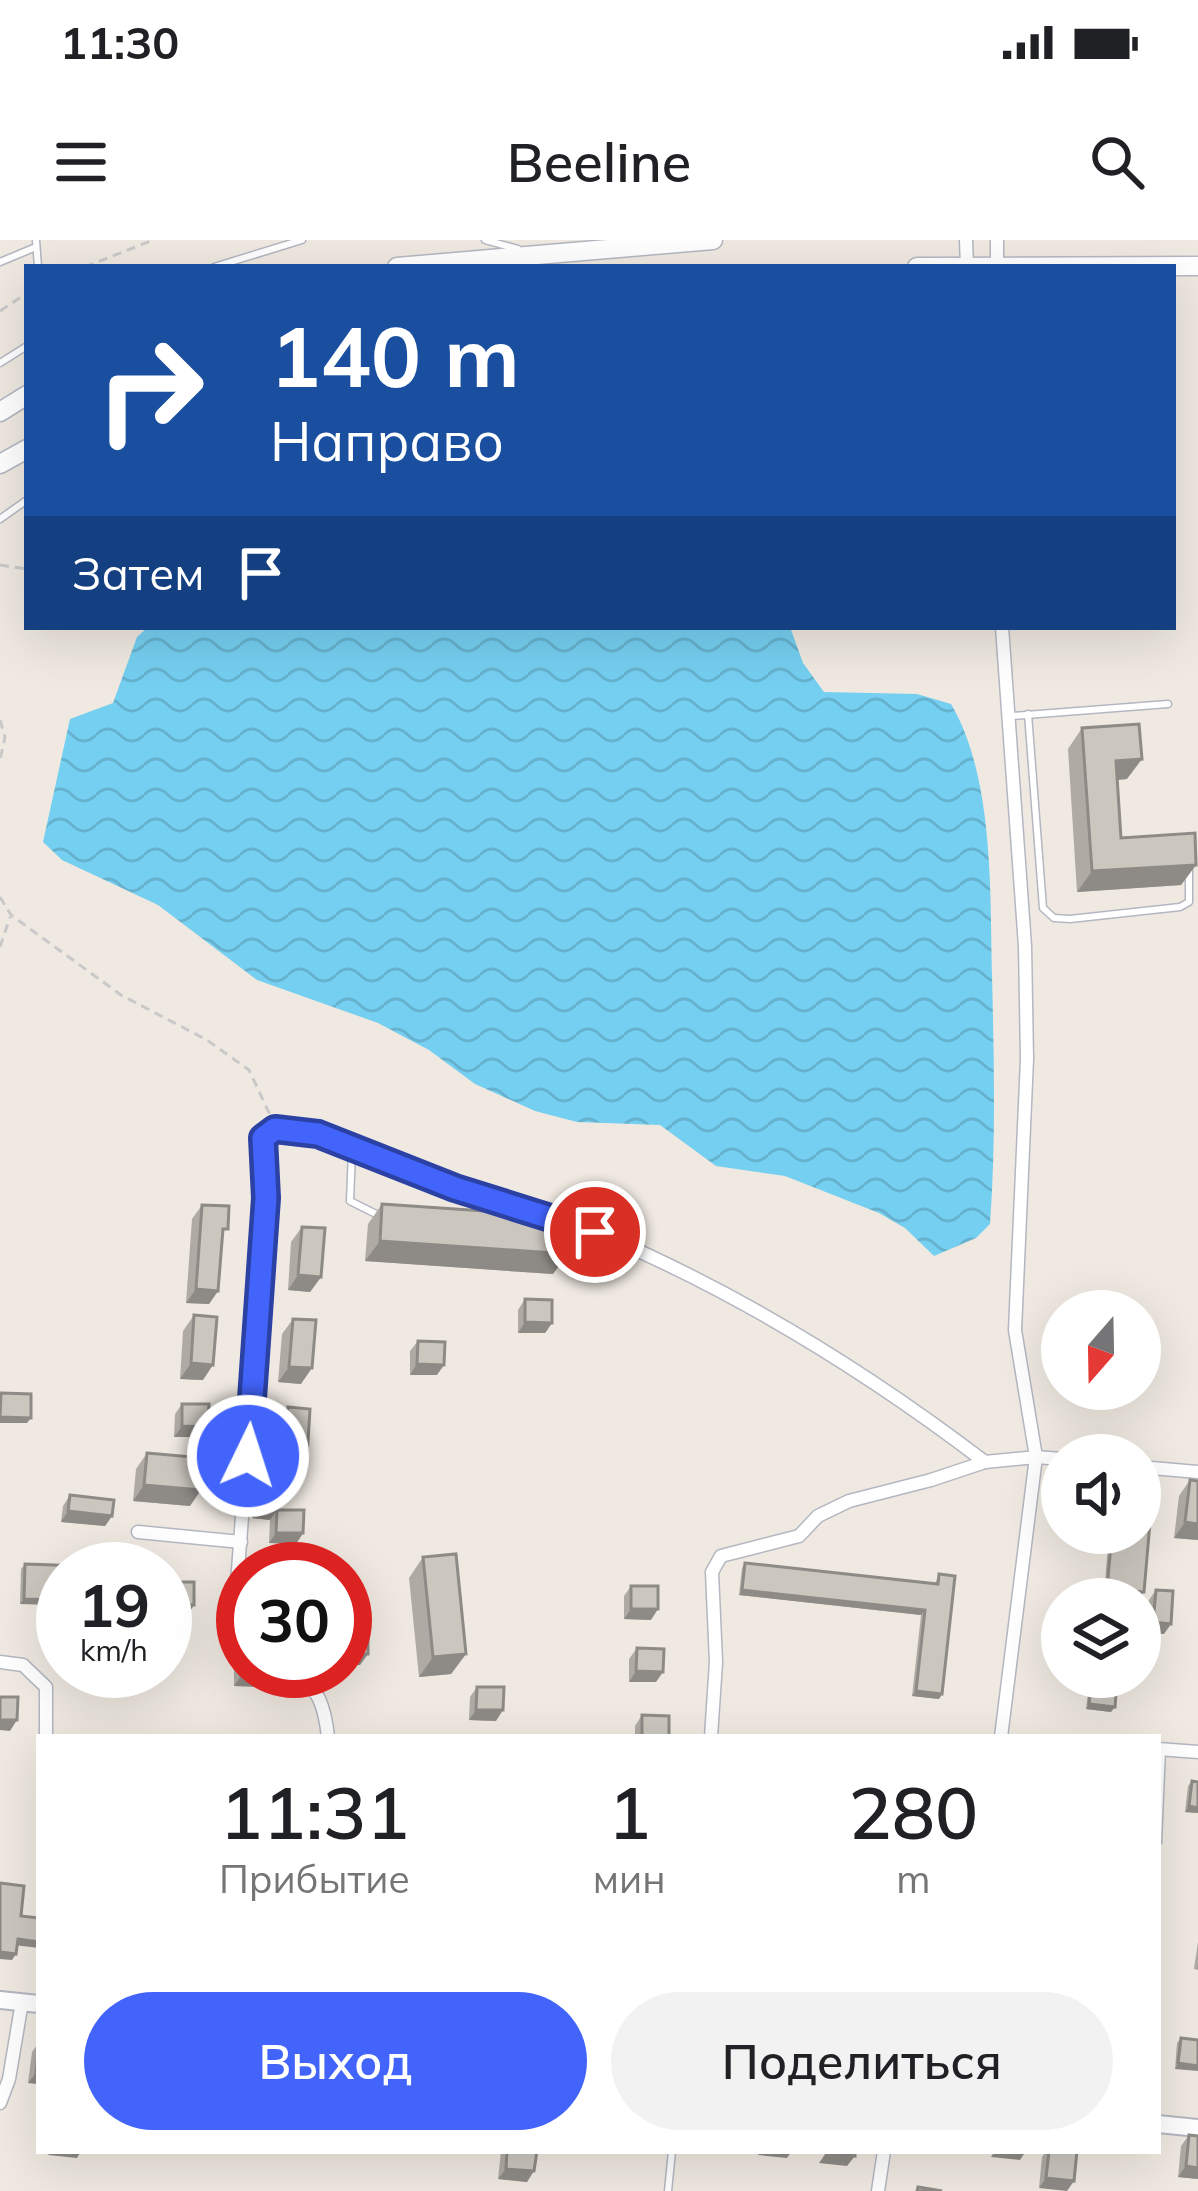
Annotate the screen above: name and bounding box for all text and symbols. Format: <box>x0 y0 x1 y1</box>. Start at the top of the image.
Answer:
text: 11:30 <box>60 14 179 70</box>
text: Beeline <box>507 128 691 196</box>
icon: menu <box>48 129 114 195</box>
icon: search <box>1084 129 1150 195</box>
text: 140 m <box>270 303 520 408</box>
icon: right <box>72 312 228 468</box>
text: Направо <box>270 407 504 475</box>
icon: arrive <box>228 540 294 606</box>
text: Затем <box>72 545 204 601</box>
pin <box>544 1181 646 1283</box>
icon: arrive <box>562 1199 628 1265</box>
north arrow <box>1041 1290 1161 1410</box>
map controls <box>1041 1290 1161 1698</box>
position arrow <box>185 1393 311 1519</box>
button: sound <box>1041 1434 1161 1554</box>
speed limit sign: 30 <box>216 1542 372 1698</box>
text: 19 <box>78 1567 150 1642</box>
button: layers <box>1041 1578 1161 1698</box>
text: km/h <box>80 1631 148 1669</box>
text: 11:31 <box>219 1767 409 1857</box>
text: 1 <box>608 1767 651 1857</box>
text: 280 <box>849 1767 978 1857</box>
text: Прибытие <box>219 1854 410 1903</box>
text: мин <box>593 1854 666 1903</box>
text: m <box>896 1854 930 1903</box>
button: Выход <box>84 1992 587 2130</box>
button: Поделиться <box>611 1992 1113 2130</box>

